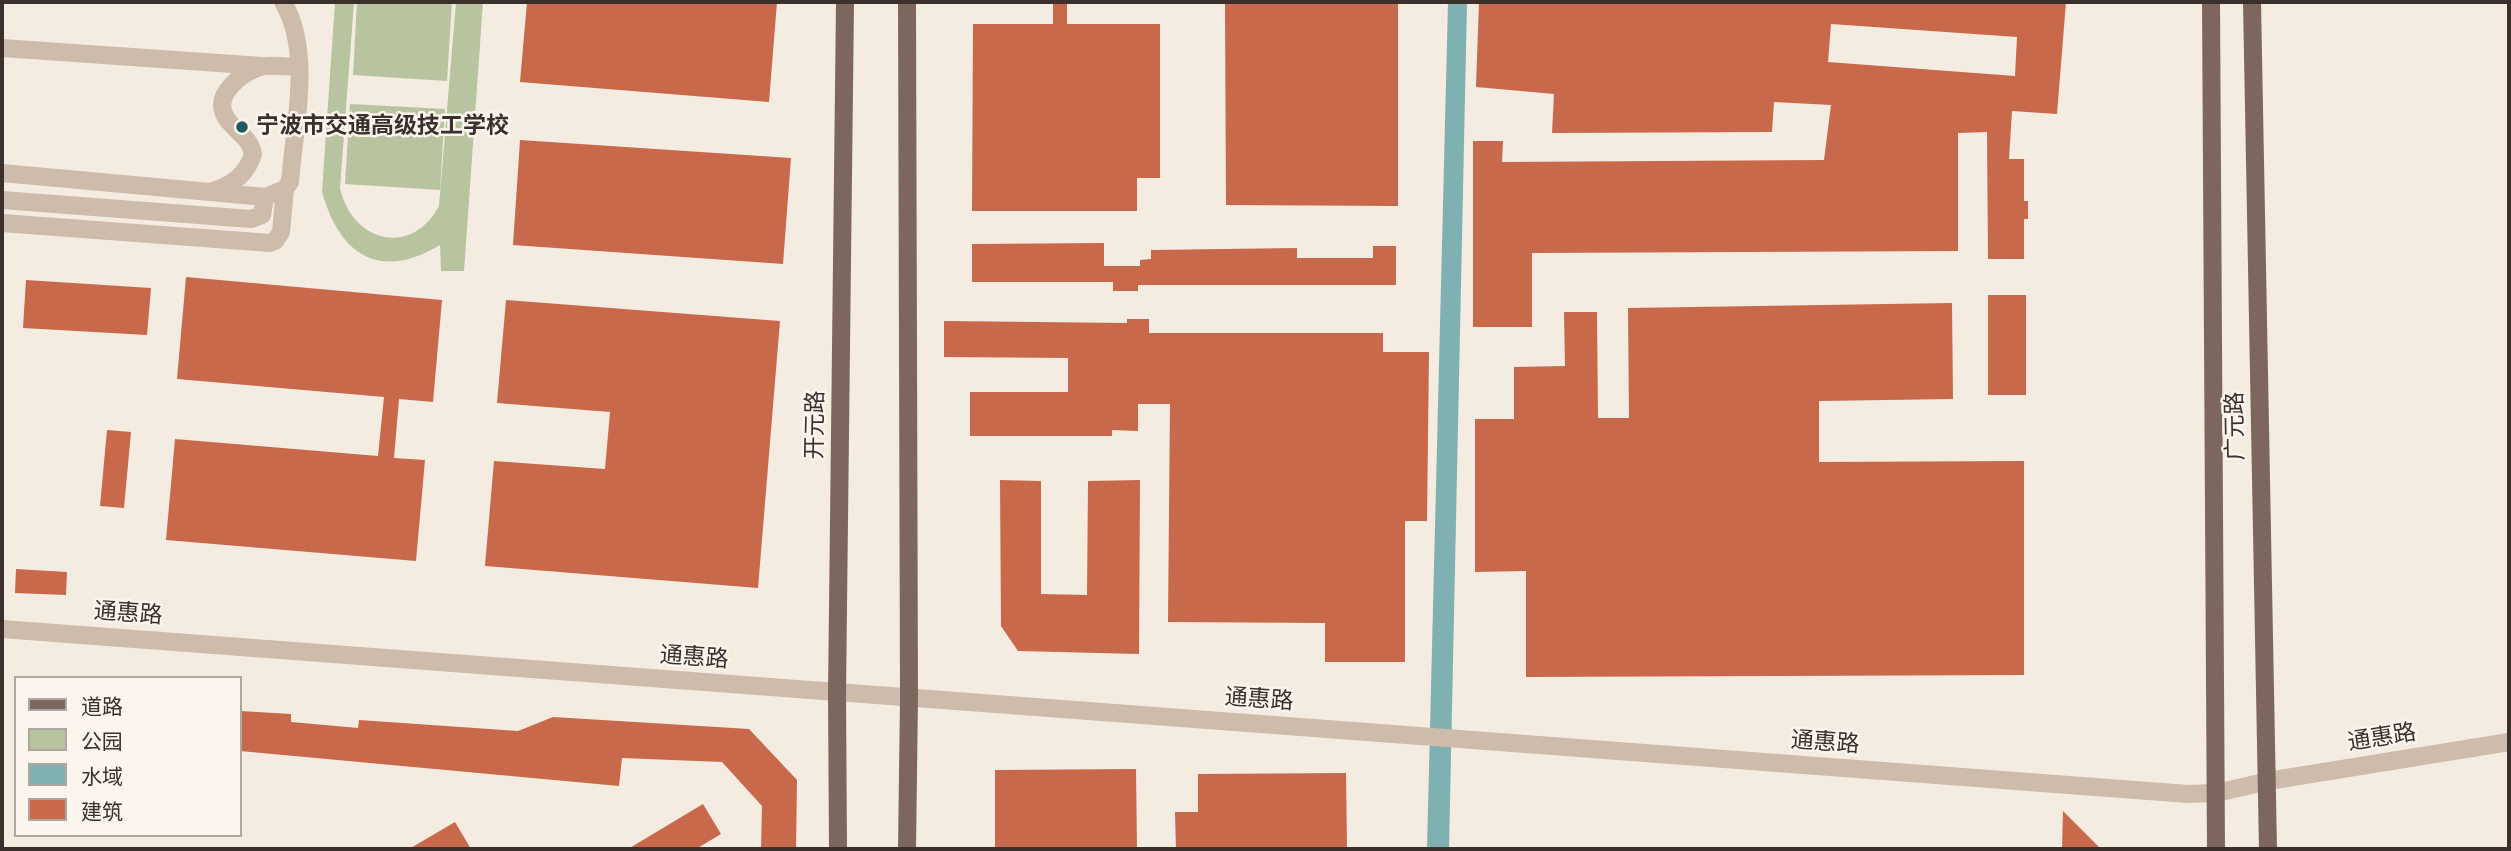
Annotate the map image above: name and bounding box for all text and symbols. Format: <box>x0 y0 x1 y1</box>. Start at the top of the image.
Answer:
place label: 宁波市交通高级技工学校 <box>256 113 509 141</box>
marker: 宁波市交通高级技工学校 <box>234 119 250 135</box>
street label: 开元路 <box>802 390 830 460</box>
street label: 广元路 <box>2222 391 2250 461</box>
street label: 通惠路 <box>93 598 163 630</box>
street label: 通惠路 <box>659 642 729 674</box>
legend <box>14 676 242 837</box>
street label: 通惠路 <box>1224 684 1294 716</box>
text: 道路 <box>81 694 123 720</box>
street label: 通惠路 <box>2346 719 2418 757</box>
street label: 通惠路 <box>1790 727 1860 759</box>
text: 公园 <box>81 729 123 755</box>
text: 水域 <box>81 764 123 790</box>
text: 建筑 <box>81 799 123 825</box>

